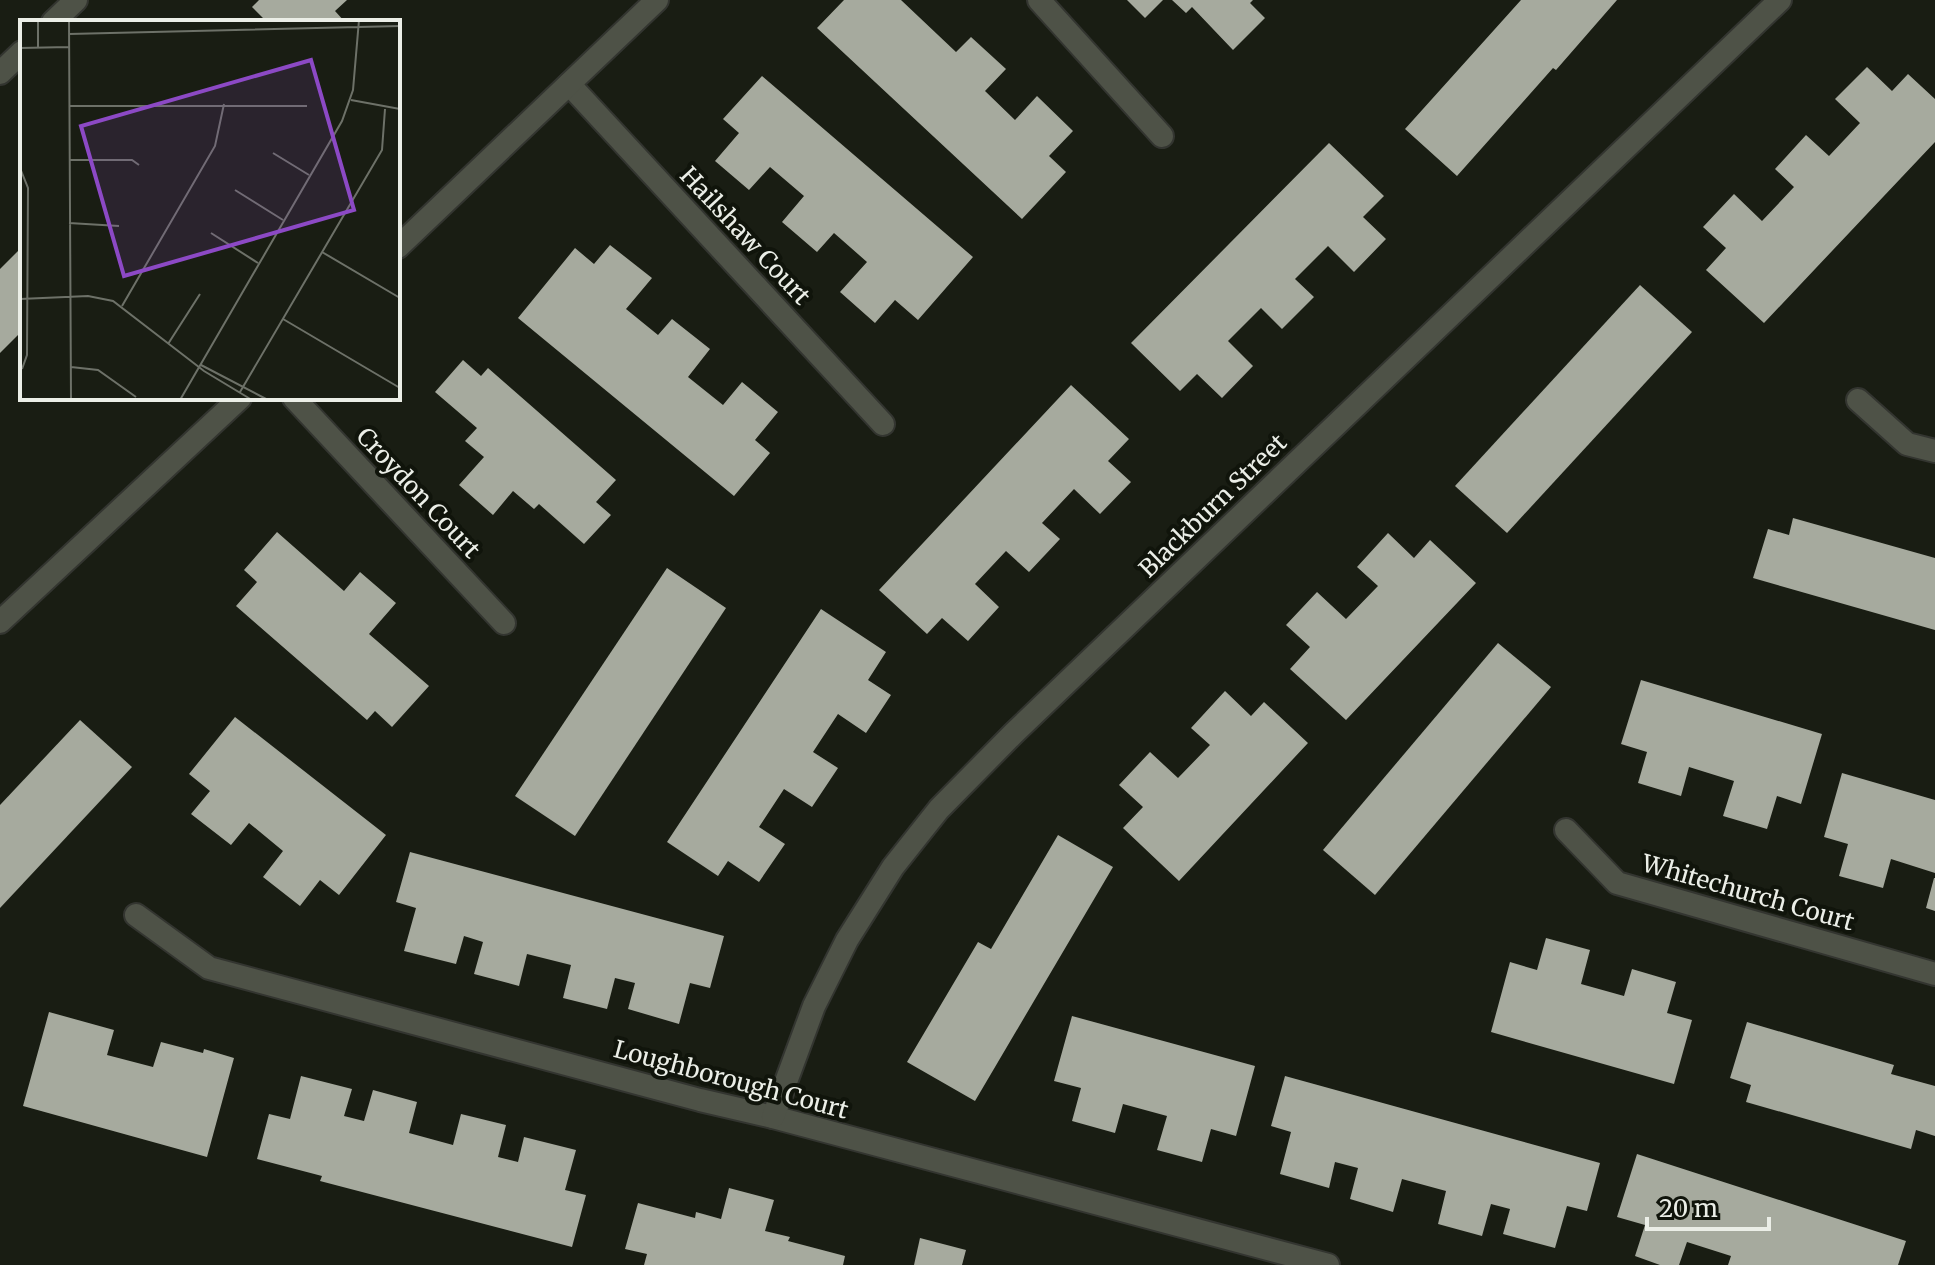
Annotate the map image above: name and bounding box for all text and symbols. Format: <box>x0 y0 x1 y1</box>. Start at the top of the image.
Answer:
inset map <box>20 20 400 400</box>
street label: Hailshaw Court <box>673 160 818 312</box>
street label: Croydon Court <box>350 421 487 565</box>
street label: Blackburn Street <box>1132 427 1293 584</box>
street label: Whitechurch Court <box>1637 847 1858 938</box>
street label: Loughborough Court <box>610 1033 852 1126</box>
scale bar <box>1647 1181 1769 1231</box>
text: 20 m <box>1659 1193 1718 1224</box>

